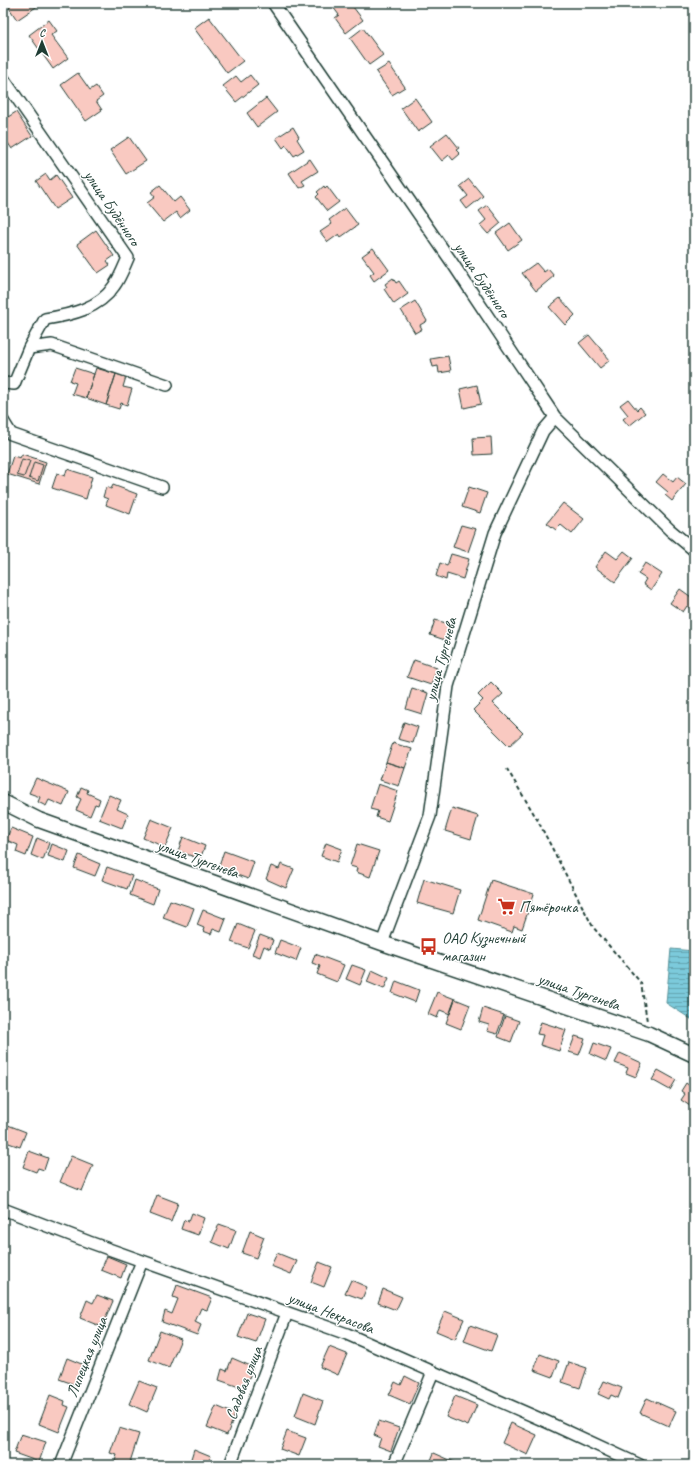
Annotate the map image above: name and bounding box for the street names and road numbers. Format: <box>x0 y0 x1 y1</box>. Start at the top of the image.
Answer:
street label: улица Будённого <box>79 165 146 252</box>
street label: улица Будённого <box>449 237 516 324</box>
street label: улица Тургенева <box>420 614 462 704</box>
street label: улица Тургенева <box>154 835 242 883</box>
street label: улица Тургенева <box>535 968 623 1016</box>
street label: улица Некрасова <box>284 1287 378 1339</box>
street label: Липецкая улица <box>62 1313 113 1400</box>
street label: Садовая улица <box>221 1343 267 1422</box>

